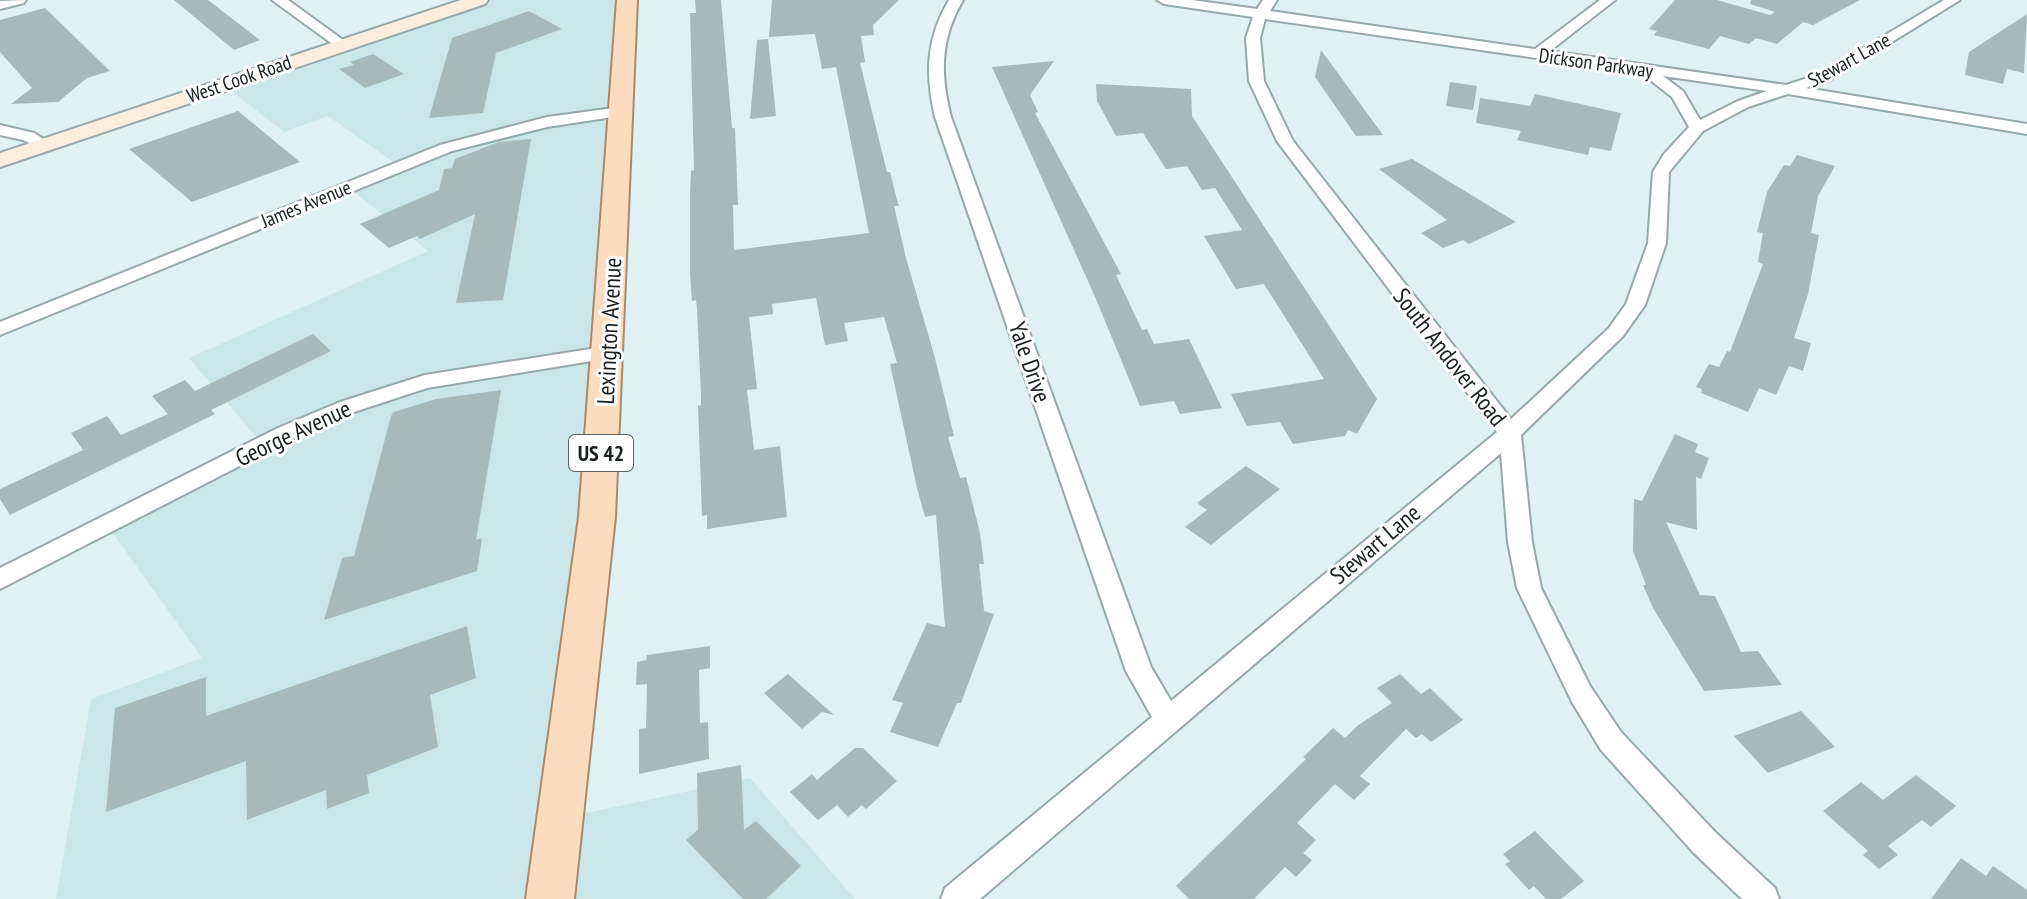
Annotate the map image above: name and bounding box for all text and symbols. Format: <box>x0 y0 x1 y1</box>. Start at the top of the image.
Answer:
street label: Stewart Lane <box>1803 27 1895 93</box>
street label: Dickson Parkway <box>1537 42 1655 84</box>
street label: West Cook Road <box>183 49 295 109</box>
street label: James Avenue <box>256 174 355 234</box>
street label: Lexington Avenue <box>590 257 628 405</box>
street label: South Andover Road <box>1386 282 1514 432</box>
street label: Yale Drive <box>1002 318 1058 406</box>
street label: George Avenue <box>230 393 356 473</box>
road number: US 42 <box>569 435 633 471</box>
street label: Stewart Lane <box>1323 497 1427 591</box>

